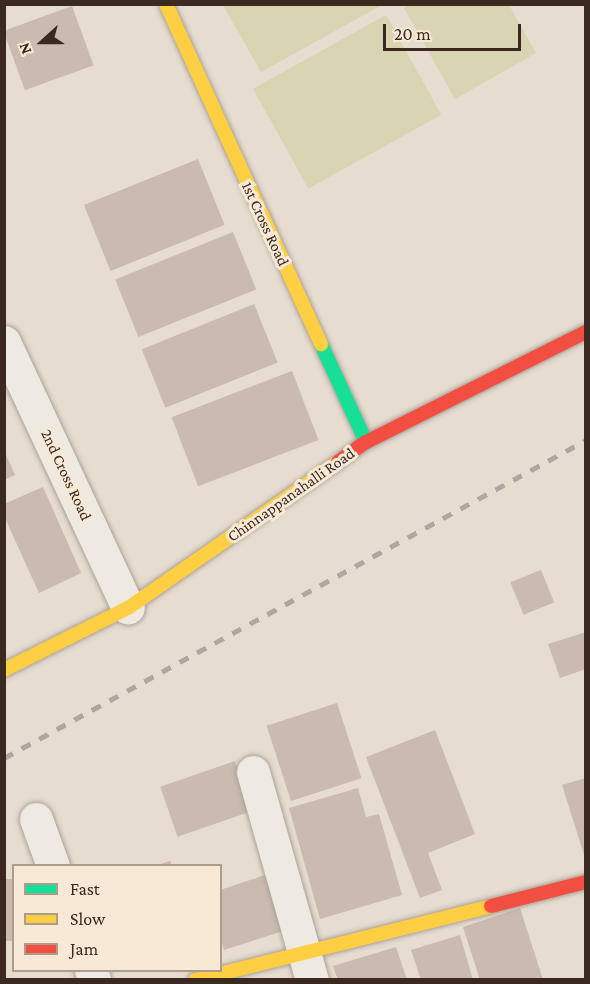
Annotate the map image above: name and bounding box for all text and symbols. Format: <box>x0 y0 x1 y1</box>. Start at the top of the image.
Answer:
north arrow <box>12 12 72 72</box>
scale bar <box>386 12 524 50</box>
text: 20 m <box>394 24 431 44</box>
text: N <box>15 40 35 57</box>
street label: 1st Cross Road <box>237 179 293 269</box>
street label: 2nd Cross Road <box>37 426 95 524</box>
street label: Chinnappanahalli Road <box>224 444 358 546</box>
legend <box>12 864 222 972</box>
text: Fast <box>70 879 100 899</box>
text: Slow <box>70 909 105 929</box>
text: Jam <box>70 939 98 959</box>

